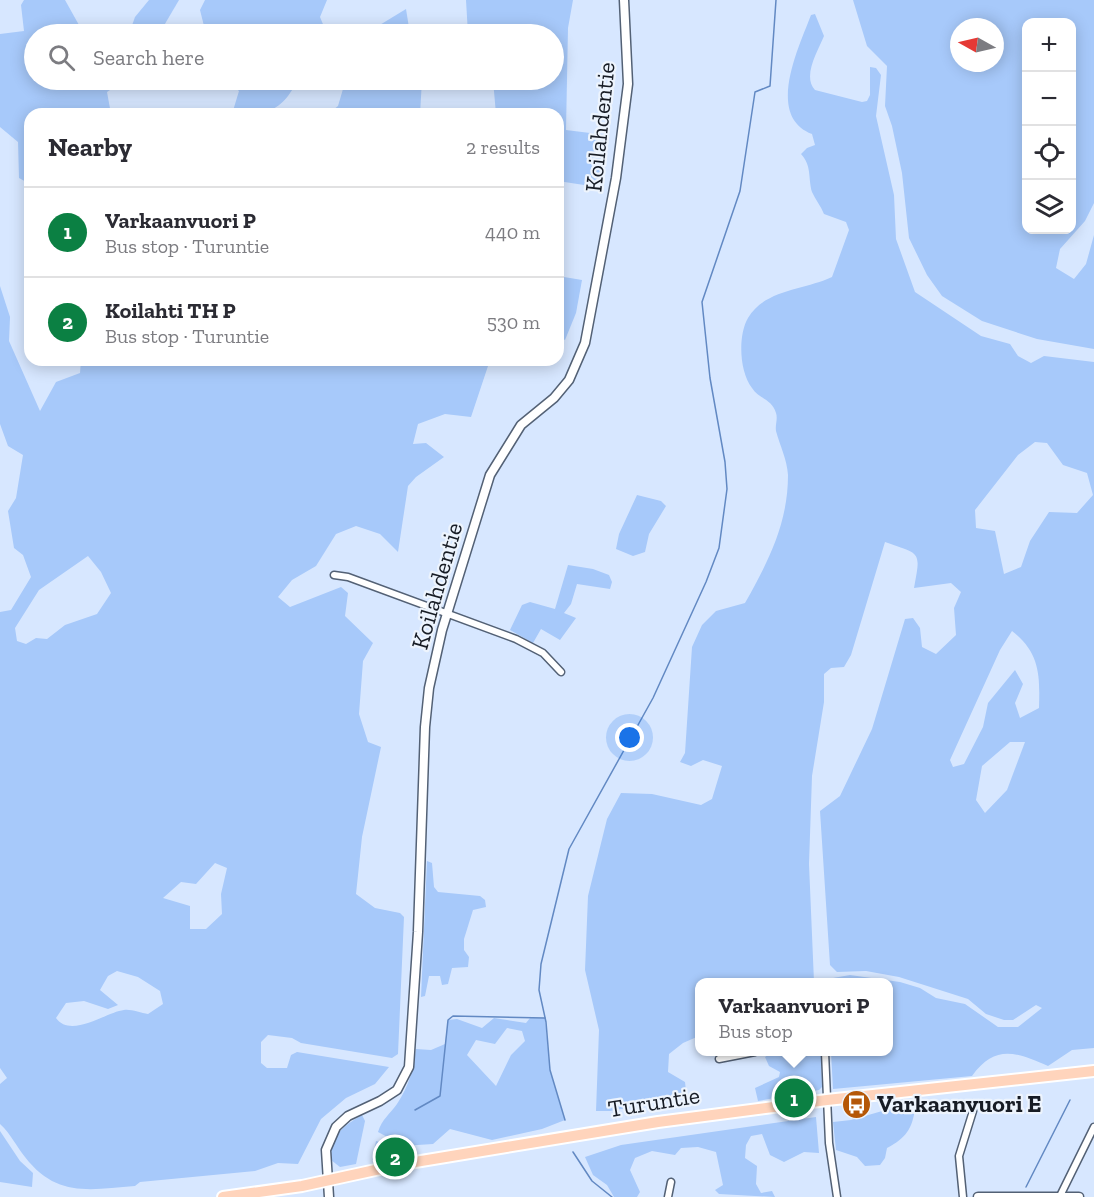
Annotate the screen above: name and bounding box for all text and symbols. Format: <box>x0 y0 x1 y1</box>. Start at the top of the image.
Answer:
north arrow <box>950 18 1004 72</box>
map controls <box>1022 18 1076 234</box>
button: + <box>1022 18 1076 72</box>
search box <box>24 24 564 90</box>
icon: search <box>45 41 78 74</box>
text: Search here <box>93 44 204 71</box>
street label: Koilahdentie <box>578 61 621 193</box>
button: − <box>1022 72 1076 126</box>
button: locate <box>1022 126 1076 180</box>
text: Nearby <box>48 131 132 163</box>
text: 2 results <box>466 135 540 159</box>
button: layers <box>1022 180 1076 234</box>
text: Varkaanvuori P <box>105 207 256 234</box>
text: 1 <box>63 220 72 244</box>
text: 440 m <box>485 220 540 244</box>
text: Bus stop · Turuntie <box>105 234 269 258</box>
text: Koilahti TH P <box>105 297 236 324</box>
text: 2 <box>62 310 73 334</box>
text: 530 m <box>487 310 540 334</box>
text: Bus stop · Turuntie <box>105 324 269 348</box>
street label: Koilahdentie <box>405 519 468 653</box>
your location <box>615 723 644 752</box>
popup <box>695 978 893 1056</box>
text: Varkaanvuori P <box>719 992 869 1019</box>
text: Bus stop <box>719 1019 793 1043</box>
pin: 1 <box>774 1076 814 1120</box>
street label: Turuntie <box>606 1080 702 1123</box>
bus stop icon: Varkaanvuori E <box>840 1088 872 1120</box>
place label: Varkaanvuori E <box>877 1089 1041 1118</box>
pin: 2 <box>376 1134 414 1180</box>

